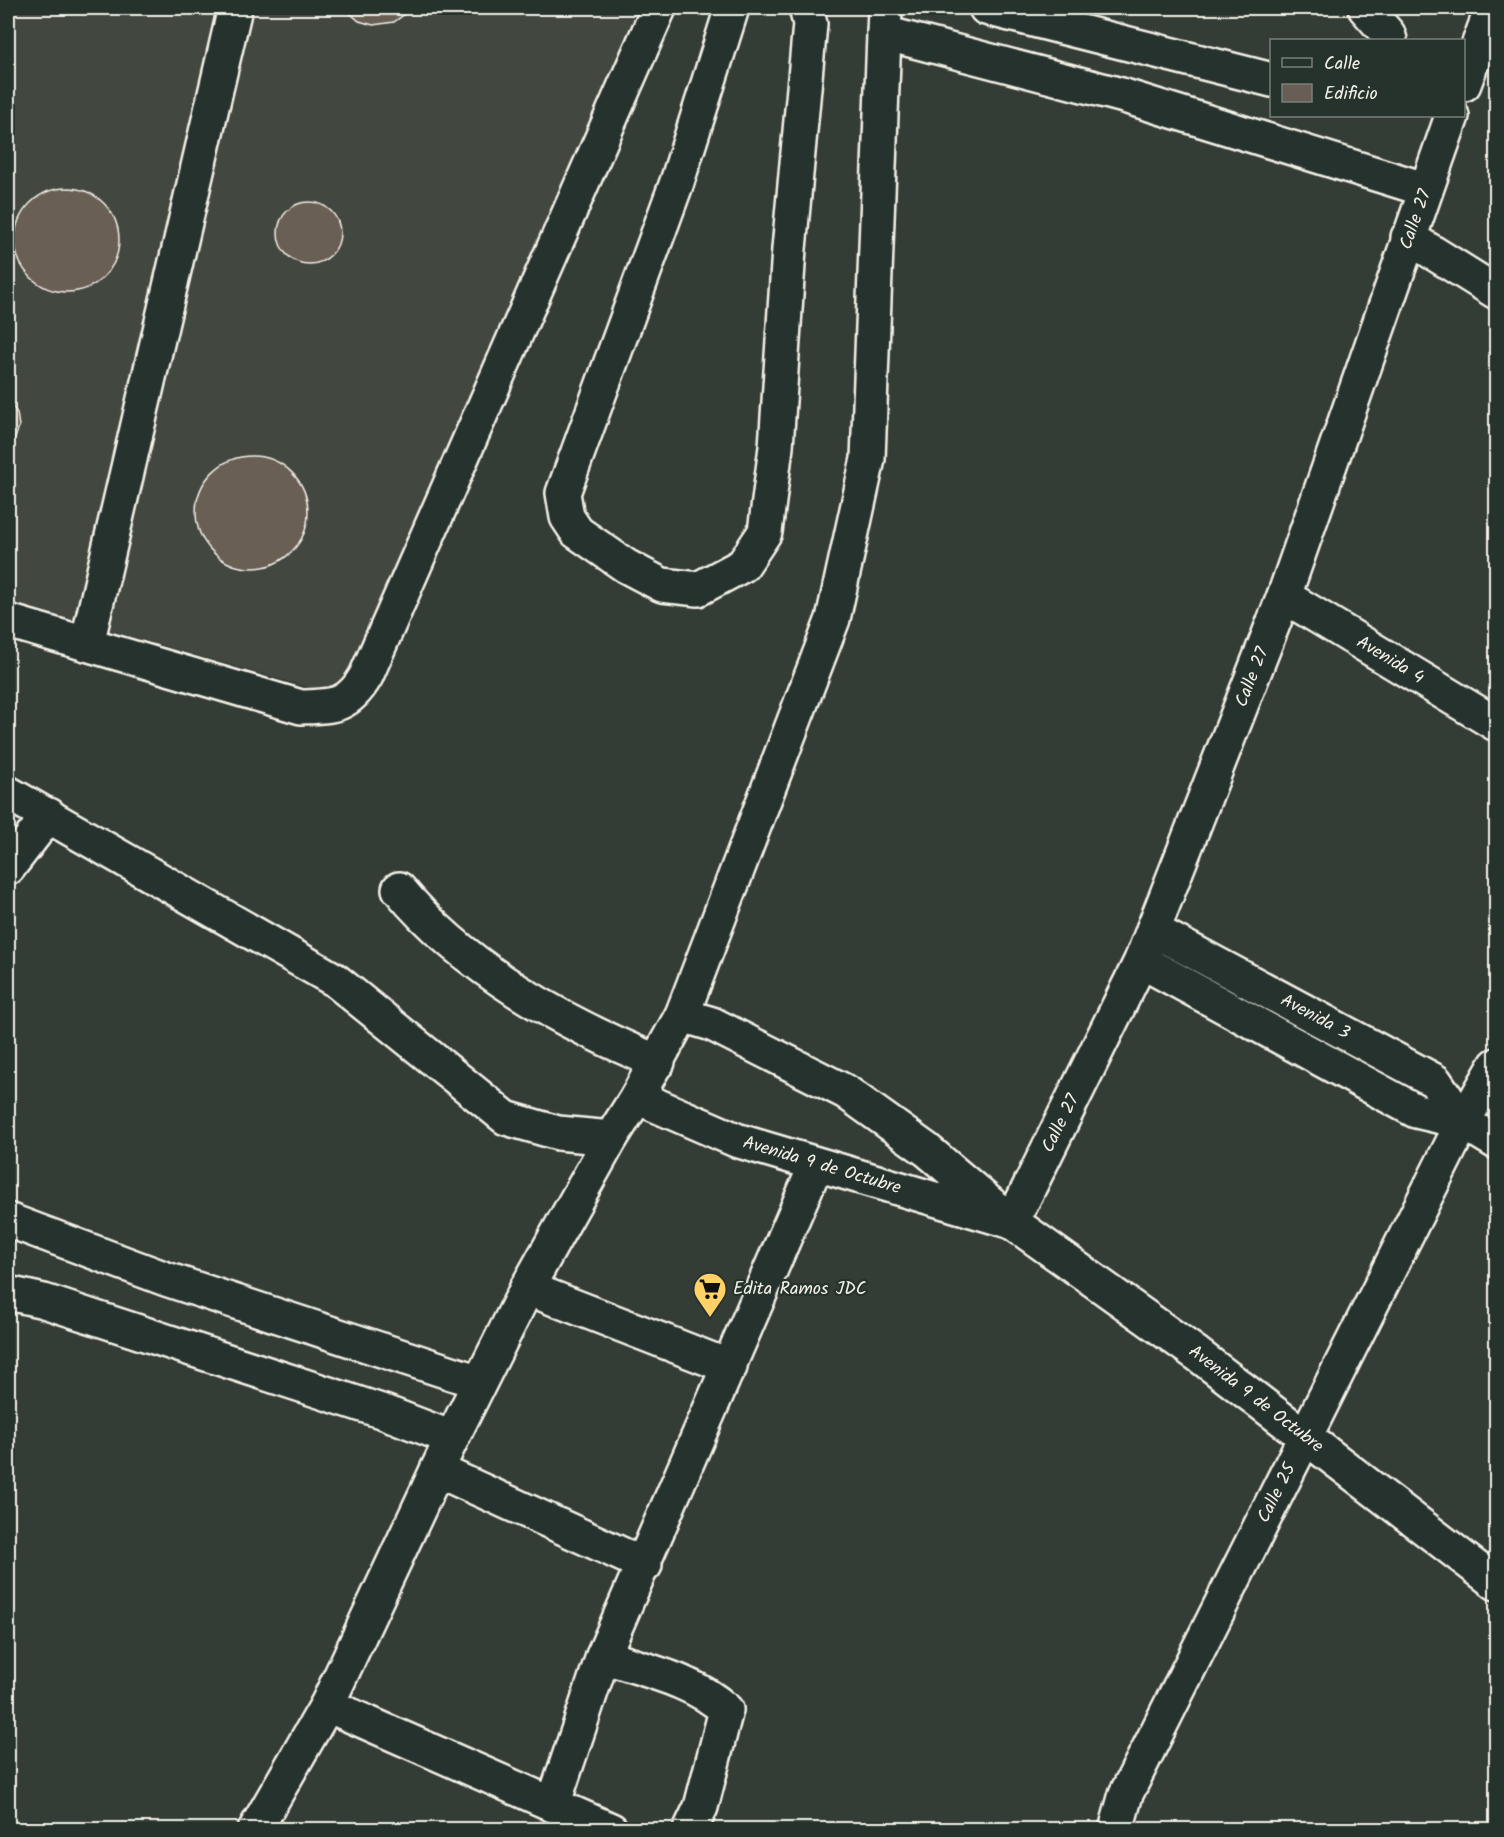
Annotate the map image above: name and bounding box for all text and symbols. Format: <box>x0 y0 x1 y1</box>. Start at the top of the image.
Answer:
legend <box>1270 39 1465 117</box>
text: Calle <box>1324 50 1360 79</box>
text: Edificio <box>1324 80 1378 109</box>
street label: Calle 27 <box>1392 185 1440 254</box>
street label: Avenida 4 <box>1350 628 1430 692</box>
street label: Calle 27 <box>1227 642 1277 711</box>
street label: Avenida 3 <box>1275 986 1355 1047</box>
street label: Calle 27 <box>1034 1088 1088 1158</box>
street label: Avenida 9 de Octubre <box>739 1128 905 1203</box>
supermarket icon: Edita Ramos JDC <box>692 1271 728 1318</box>
place label: Edita Ramos JDC <box>733 1275 867 1304</box>
street label: Avenida 9 de Octubre <box>1182 1338 1330 1460</box>
street label: Calle 25 <box>1250 1457 1305 1528</box>

